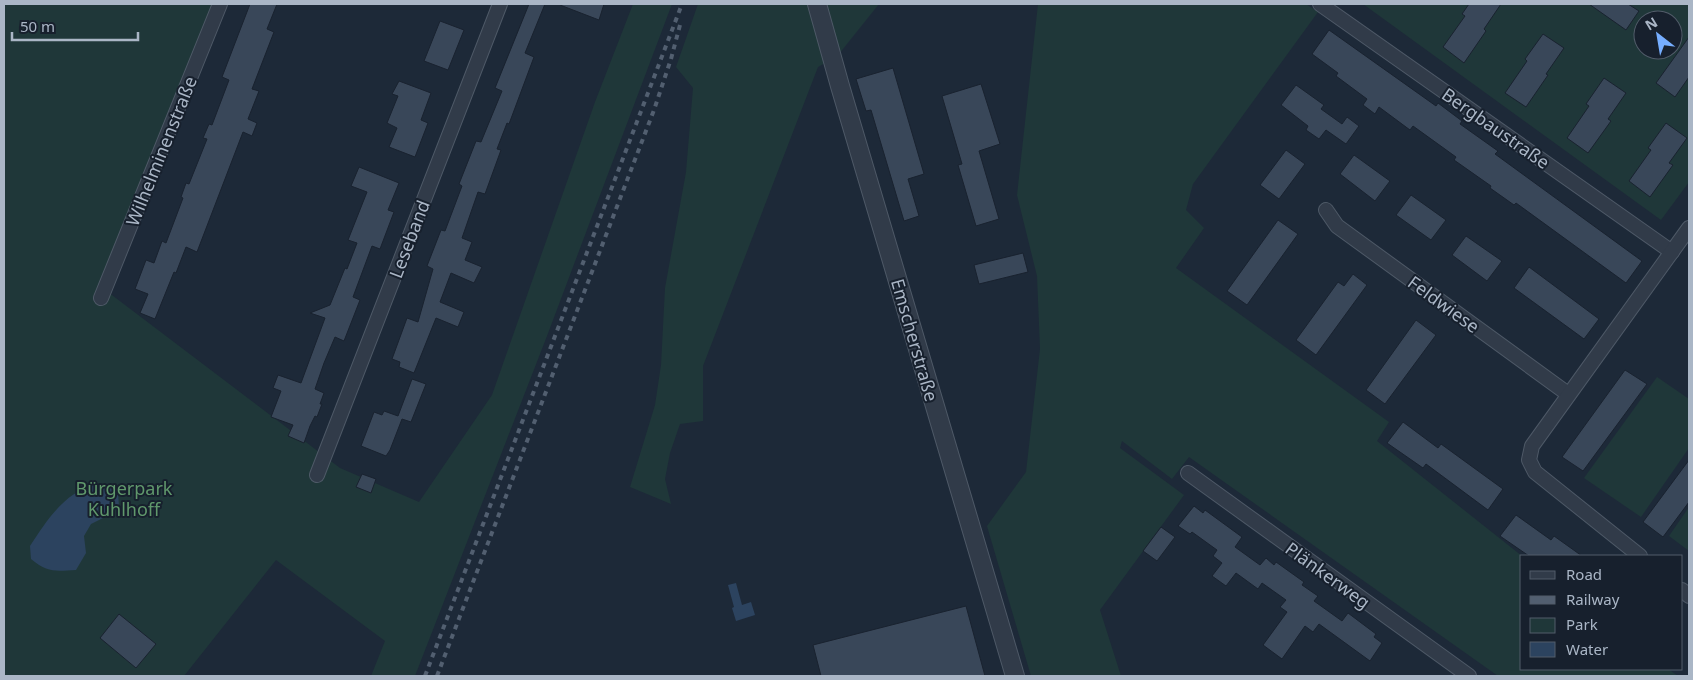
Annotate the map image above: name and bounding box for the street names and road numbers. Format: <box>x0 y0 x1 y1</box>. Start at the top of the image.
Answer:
street label: Wilhelminenstraße <box>120 73 202 229</box>
street label: Bergbaustraße <box>1437 82 1555 174</box>
street label: Leseband <box>383 197 435 281</box>
street label: Feldwiese <box>1403 270 1485 338</box>
street label: Emscherstraße <box>886 276 944 404</box>
street label: Plänkerweg <box>1281 536 1375 614</box>

